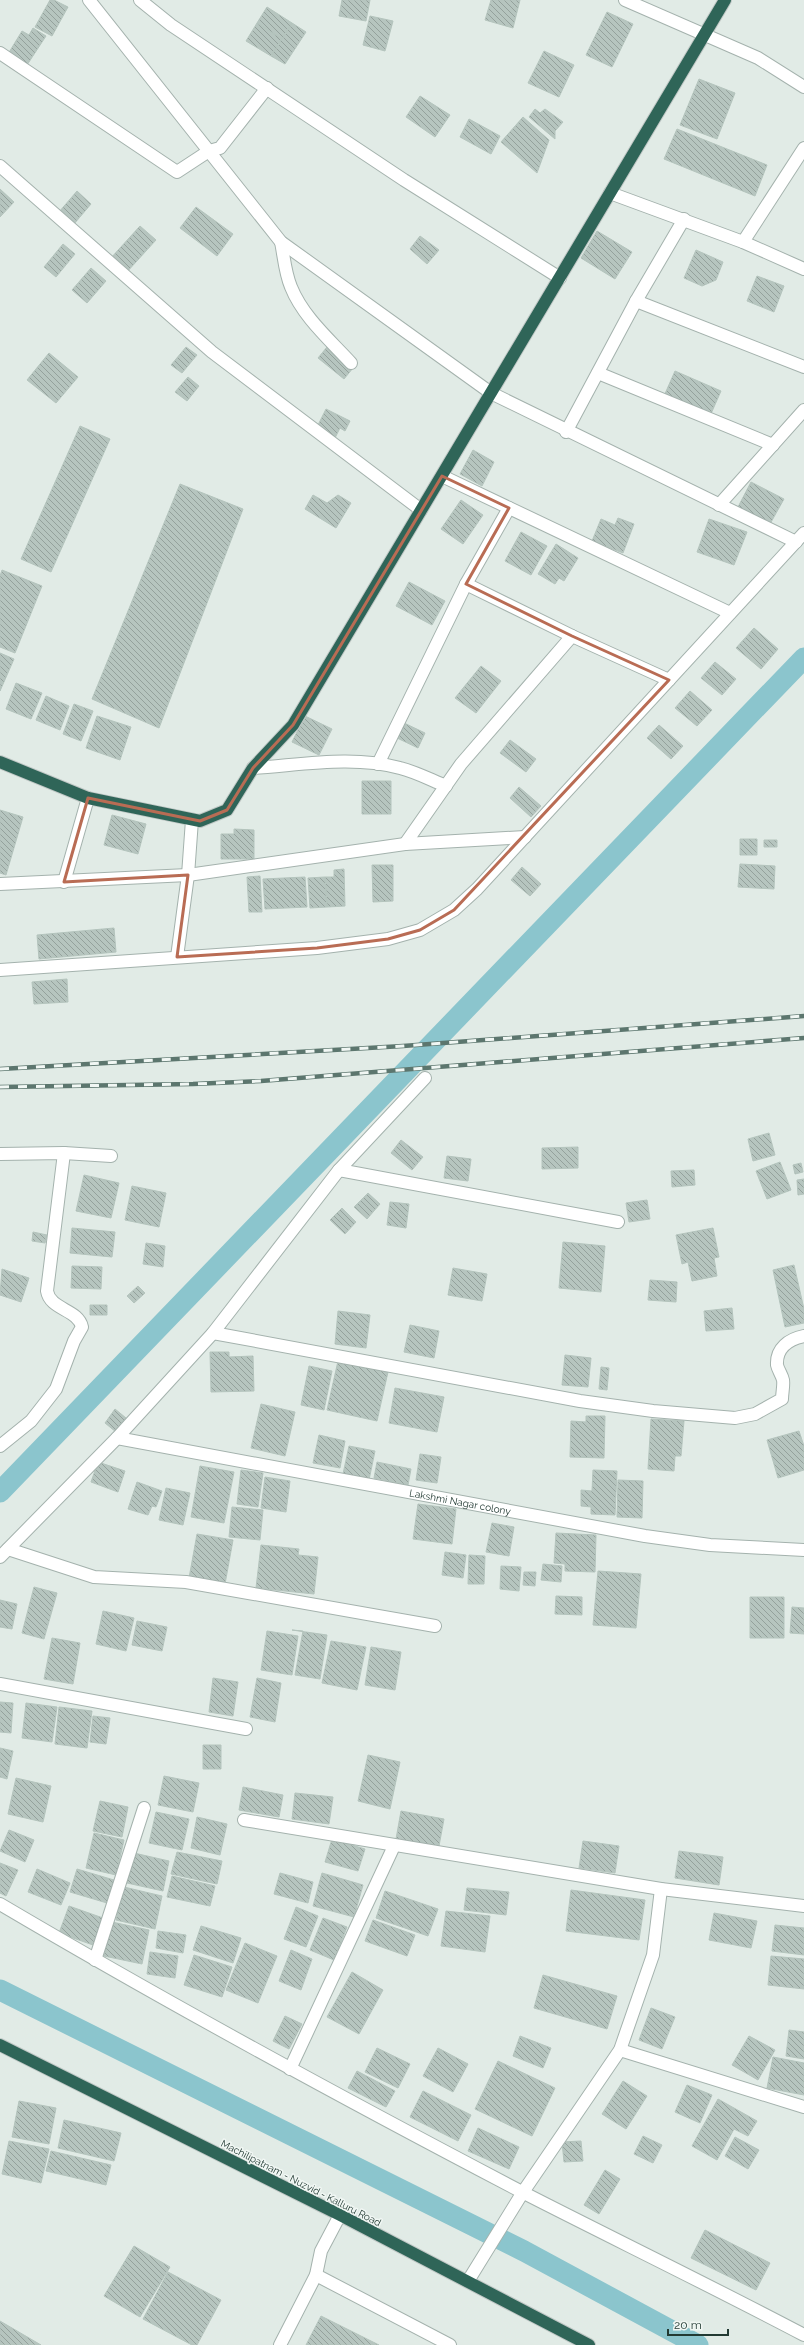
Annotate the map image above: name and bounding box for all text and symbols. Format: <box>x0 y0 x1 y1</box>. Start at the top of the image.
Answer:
street label: Lakshmi Nagar colony <box>408 1487 512 1517</box>
street label: Machilipatnam - Nuzvid - Kalluru Road <box>219 2138 383 2228</box>
scale bar <box>668 2311 728 2337</box>
text: 20 m <box>674 2318 702 2332</box>

